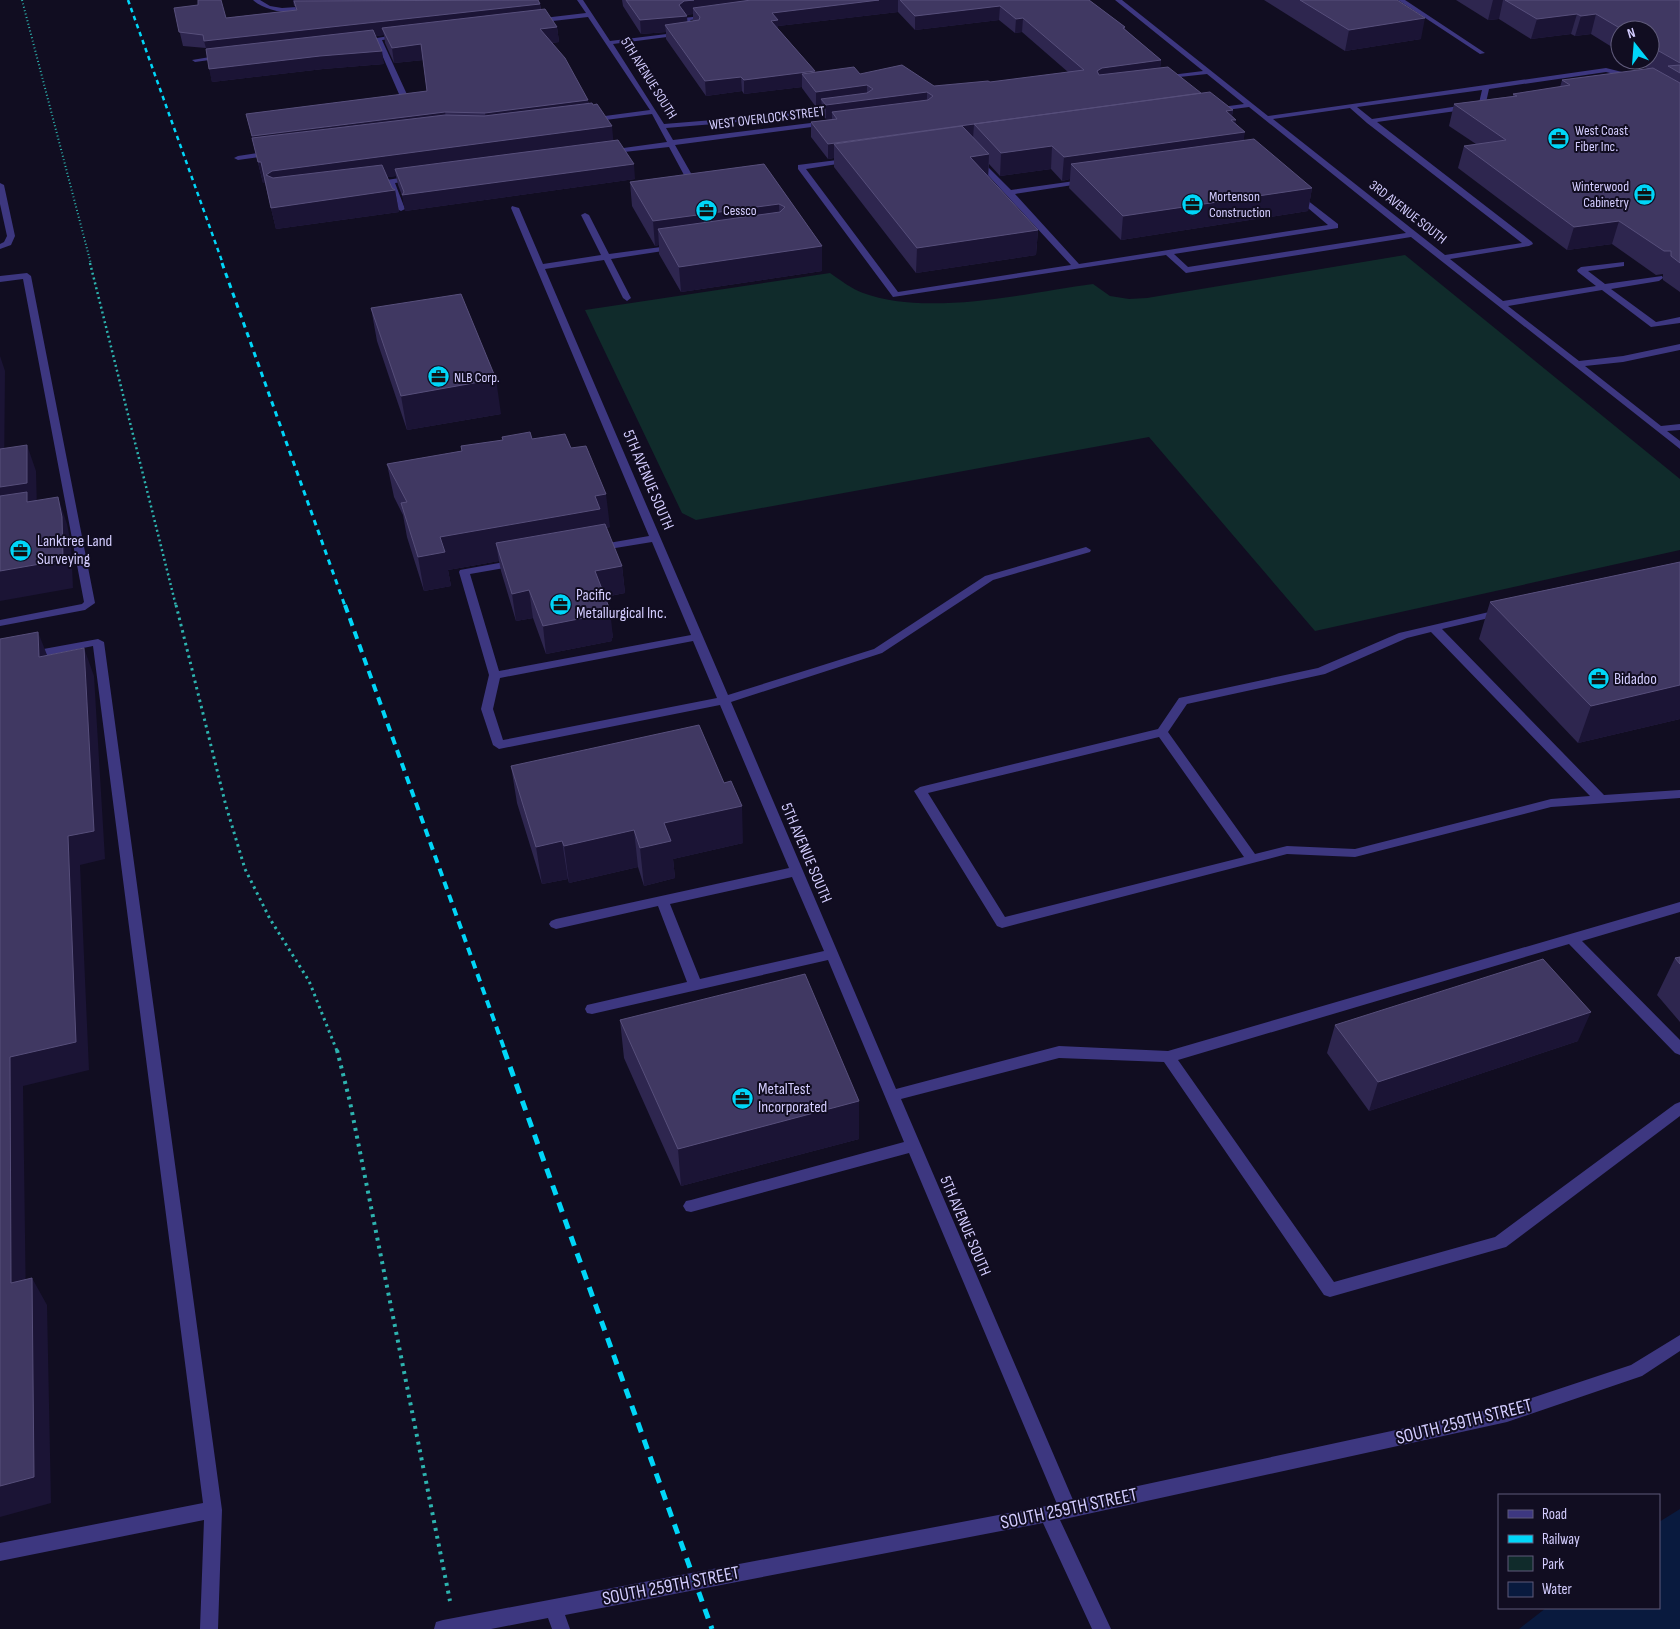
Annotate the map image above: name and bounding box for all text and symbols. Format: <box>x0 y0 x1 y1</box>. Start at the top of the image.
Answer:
north arrow <box>1610 20 1660 70</box>
text: N <box>1625 24 1637 42</box>
street label: 5TH AVENUE SOUTH <box>617 34 681 122</box>
street label: WEST OVERLOCK STREET <box>708 102 826 134</box>
place label: West Coast Fiber Inc. <box>1575 122 1628 155</box>
office icon: West Coast Fiber Inc. <box>1547 126 1571 150</box>
street label: 3RD AVENUE SOUTH <box>1366 176 1450 248</box>
place label: Winterwood Cabinetry <box>1572 178 1630 211</box>
office icon: Winterwood Cabinetry <box>1633 182 1657 206</box>
place label: Mortenson Construction <box>1209 188 1271 221</box>
office icon: Mortenson Construction <box>1181 192 1205 216</box>
office icon: Cessco <box>695 198 719 222</box>
place label: Cessco <box>723 202 757 219</box>
office icon: NLB Corp. <box>426 365 450 389</box>
place label: NLB Corp. <box>454 369 500 386</box>
street label: 5TH AVENUE SOUTH <box>619 427 677 533</box>
place label: Lanktree Land Surveying <box>37 532 112 569</box>
office icon: Lanktree Land Surveying <box>9 538 33 562</box>
place label: Pacific Metallurgical Inc. <box>576 586 667 623</box>
office icon: Pacific Metallurgical Inc. <box>548 592 572 616</box>
office icon: Bidadoo <box>1586 667 1610 691</box>
place label: Bidadoo <box>1614 670 1657 689</box>
street label: 5TH AVENUE SOUTH <box>777 800 835 906</box>
place label: MetalTest Incorporated <box>758 1080 827 1117</box>
office icon: MetalTest Incorporated <box>730 1086 754 1110</box>
street label: 5TH AVENUE SOUTH <box>936 1173 994 1279</box>
street label: SOUTH 259TH STREET <box>1394 1394 1535 1450</box>
street label: SOUTH 259TH STREET <box>998 1483 1140 1535</box>
legend <box>1498 1494 1660 1609</box>
text: Road <box>1542 1505 1567 1524</box>
text: Railway <box>1542 1530 1580 1549</box>
text: Park <box>1542 1555 1564 1574</box>
street label: SOUTH 259TH STREET <box>600 1561 742 1611</box>
text: Water <box>1542 1580 1573 1599</box>

